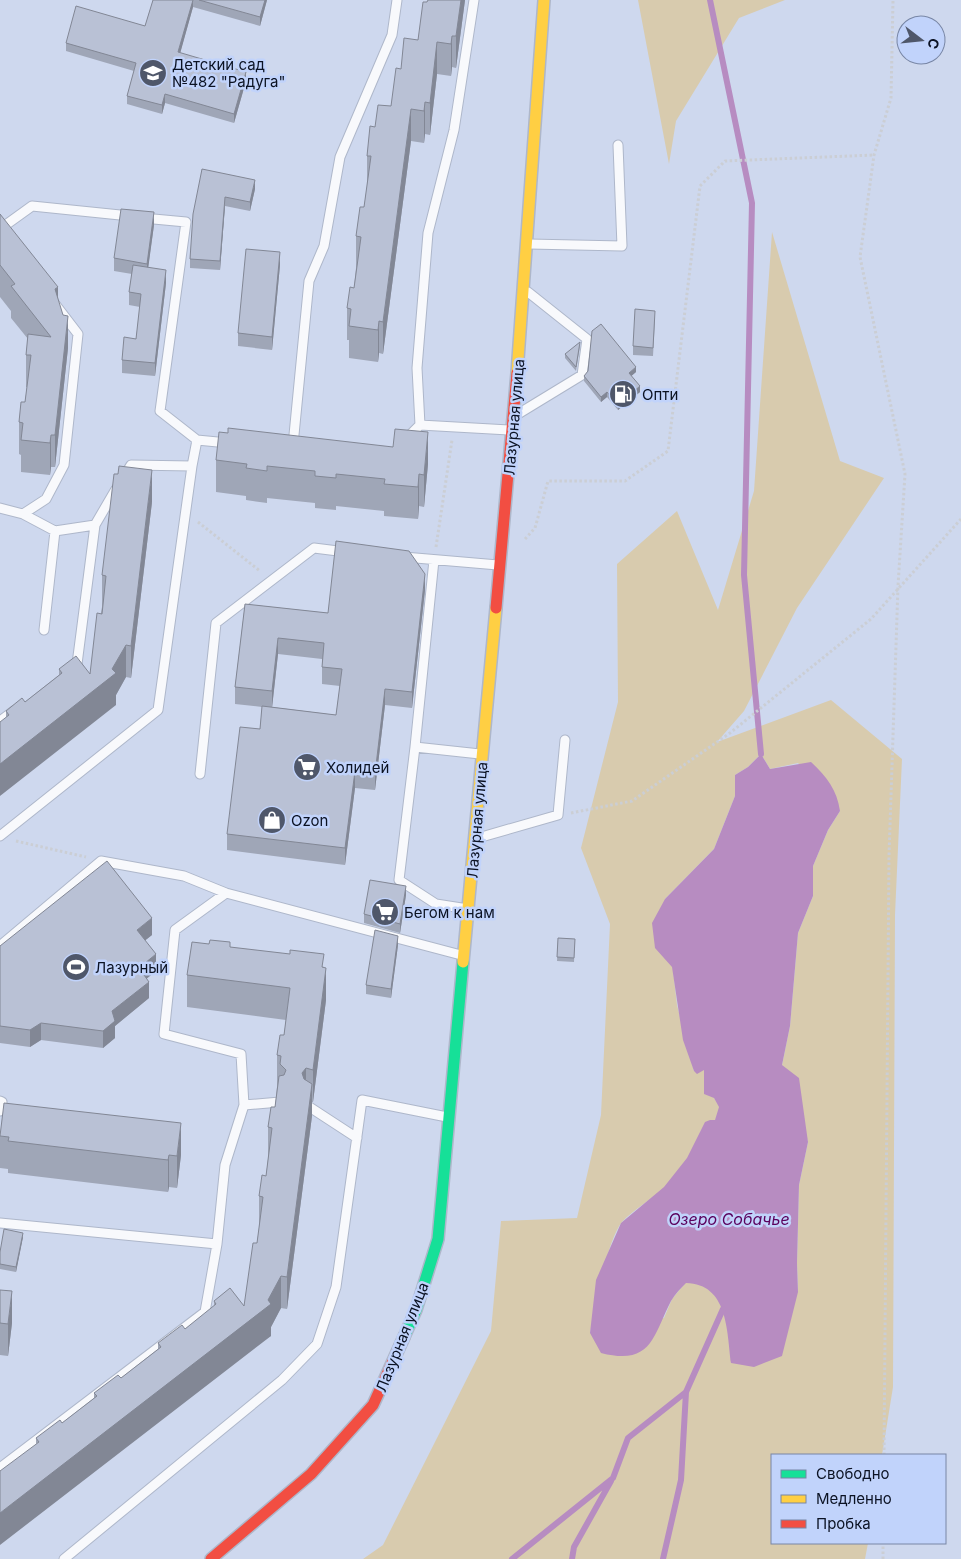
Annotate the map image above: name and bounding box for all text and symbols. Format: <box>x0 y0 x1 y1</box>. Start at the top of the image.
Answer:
north arrow <box>896 15 946 65</box>
text: С <box>924 36 944 51</box>
place label: Детский сад №482 "Радуга" <box>172 55 286 91</box>
school or university icon: Детский сад №482 "Радуга" <box>138 58 168 88</box>
street label: Лазурная улица <box>499 358 529 476</box>
fuel station icon: Опти <box>608 379 638 409</box>
place label: Опти <box>642 385 678 404</box>
supermarket icon: Холидей <box>292 752 322 782</box>
place label: Холидей <box>326 758 389 777</box>
street label: Лазурная улица <box>462 761 492 879</box>
shop icon: Ozon <box>257 805 287 835</box>
place label: Ozon <box>291 811 328 830</box>
supermarket icon: Бегом к нам <box>370 897 400 927</box>
place label: Бегом к нам <box>404 903 495 922</box>
sports icon: Лазурный <box>61 952 91 982</box>
place label: Лазурный <box>95 958 168 977</box>
water label: Озеро Собачье <box>668 1209 790 1229</box>
street label: Лазурная улица <box>371 1279 433 1395</box>
legend <box>771 1454 946 1544</box>
text: Свободно <box>816 1464 890 1483</box>
text: Медленно <box>816 1489 892 1508</box>
text: Пробка <box>816 1514 871 1533</box>

